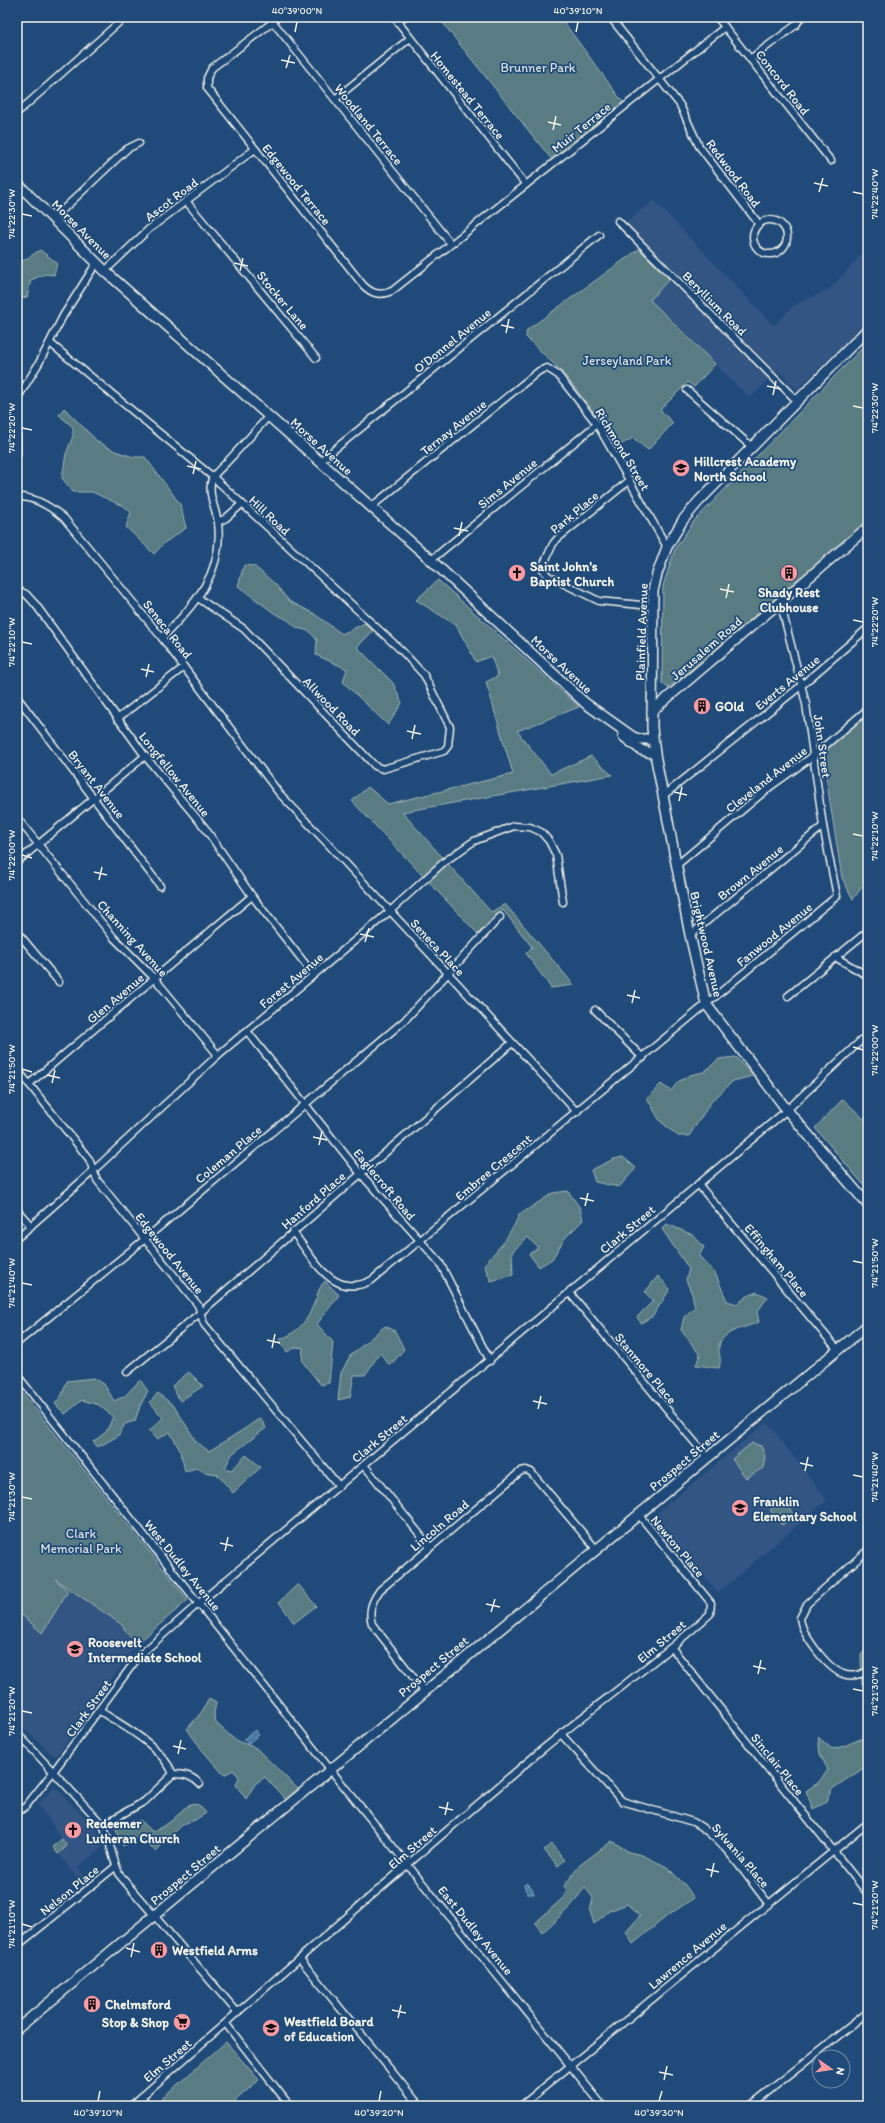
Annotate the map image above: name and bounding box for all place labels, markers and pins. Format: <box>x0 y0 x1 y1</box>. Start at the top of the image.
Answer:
place label: Hillcrest Academy North School <box>694 454 797 484</box>
school or university icon: Hillcrest Academy North School <box>671 458 691 478</box>
place label: Saint John's Baptist Church <box>530 559 614 590</box>
church icon: Saint John's Baptist Church <box>507 563 527 583</box>
building icon: Shady Rest Clubhouse <box>779 563 799 583</box>
place label: Shady Rest Clubhouse <box>758 585 820 615</box>
building icon: GOld <box>692 696 712 716</box>
place label: GOld <box>715 699 745 714</box>
place label: Franklin Elementary School <box>753 1494 857 1525</box>
school or university icon: Franklin Elementary School <box>730 1498 750 1518</box>
place label: Roosevelt Intermediate School <box>88 1635 202 1665</box>
school or university icon: Roosevelt Intermediate School <box>65 1639 85 1659</box>
place label: Redeemer Lutheran Church <box>86 1816 180 1846</box>
church icon: Redeemer Lutheran Church <box>63 1820 83 1840</box>
building icon: Westfield Arms <box>149 1940 169 1960</box>
place label: Westfield Arms <box>172 1943 258 1958</box>
building icon: Chelmsford <box>82 1994 102 2014</box>
place label: Chelmsford <box>105 1997 172 2012</box>
supermarket icon: Stop & Shop <box>172 2012 192 2032</box>
place label: Westfield Board of Education <box>284 2014 374 2044</box>
place label: Stop & Shop <box>102 2015 169 2031</box>
school or university icon: Westfield Board of Education <box>261 2018 281 2038</box>

